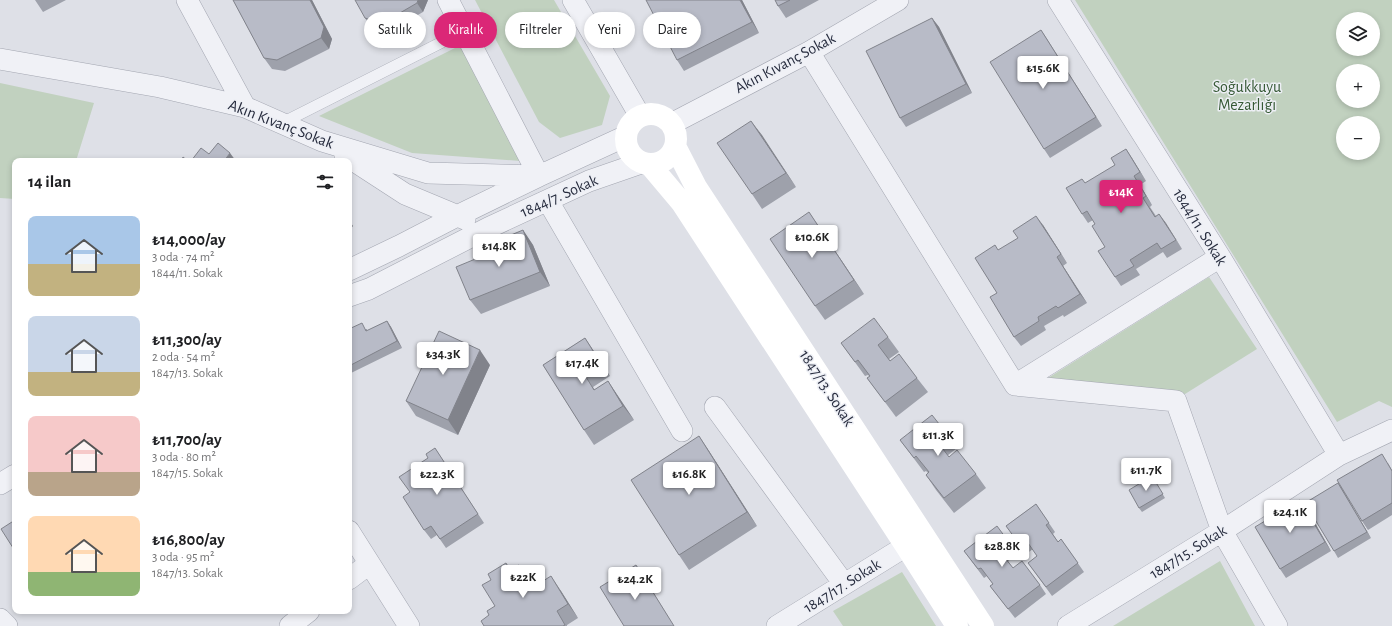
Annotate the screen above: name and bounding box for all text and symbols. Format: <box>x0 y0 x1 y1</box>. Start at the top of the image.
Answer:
chip: Satılık <box>364 12 426 48</box>
chip: Kiralık <box>434 12 497 48</box>
chip: Filtreler <box>505 12 576 48</box>
chip: Yeni <box>584 12 635 48</box>
chip: Daire <box>643 12 701 48</box>
map controls <box>1336 12 1380 160</box>
button: layers <box>1336 12 1380 56</box>
street label: Akın Kıvanç Sokak <box>732 29 839 96</box>
pin: ₺15.6K <box>1010 56 1076 90</box>
text: ₺15.6K <box>1026 62 1060 75</box>
button: + <box>1336 64 1380 108</box>
park label: Soğukkuyu Mezarlığı <box>1213 79 1281 113</box>
street label: Akın Kıvanç Sokak <box>226 97 337 152</box>
button: − <box>1336 116 1380 160</box>
icon: filters <box>314 171 336 193</box>
street label: 1844/7. Sokak <box>518 172 601 220</box>
text: 14 ilan <box>28 173 71 190</box>
pin: ₺14K <box>1097 180 1145 214</box>
text: ₺14K <box>1109 186 1133 199</box>
street label: 1844/11. Sokak <box>1170 186 1230 269</box>
pin: ₺10.6K <box>779 225 845 259</box>
text: ₺14,000/ay <box>152 231 226 248</box>
text: ₺10.6K <box>795 231 829 244</box>
icon: home <box>60 232 108 280</box>
pin: ₺14.8K <box>466 234 532 268</box>
text: ₺14.8K <box>482 240 516 253</box>
text: 3 oda · 74 m² <box>152 251 215 264</box>
text: 1844/11. Sokak <box>152 267 223 280</box>
text: ₺11,300/ay <box>152 331 222 348</box>
icon: home <box>60 332 108 380</box>
pin: ₺34.3K <box>410 342 476 376</box>
street label: 1847/13. Sokak <box>797 347 858 430</box>
text: ₺34.3K <box>426 348 460 361</box>
text: 2 oda · 54 m² <box>152 351 215 364</box>
pin: ₺17.4K <box>549 351 615 385</box>
text: ₺17.4K <box>565 357 599 370</box>
text: 1847/13. Sokak <box>152 367 223 380</box>
pin: ₺11.3K <box>905 423 971 457</box>
text: ₺11.3K <box>922 429 954 442</box>
text: ₺11,700/ay <box>152 431 222 448</box>
icon: home <box>60 432 108 480</box>
text: 3 oda · 80 m² <box>152 451 216 464</box>
pin: ₺11.7K <box>1113 458 1179 492</box>
pin: ₺22.3K <box>404 462 470 496</box>
pin: ₺16.8K <box>656 462 722 496</box>
text: ₺11.7K <box>1130 464 1162 477</box>
text: 1847/15. Sokak <box>152 467 223 480</box>
text: ₺22.3K <box>420 468 454 481</box>
text: ₺16.8K <box>672 468 706 481</box>
pin: ₺24.1K <box>1257 500 1323 534</box>
text: ₺24.1K <box>1273 506 1307 519</box>
street label: 1847/15. Sokak <box>1147 522 1230 582</box>
text: ₺16,800/ay <box>152 531 225 548</box>
icon: home <box>60 532 108 580</box>
pin: ₺28.8K <box>969 534 1035 568</box>
text: ₺28.8K <box>984 540 1020 553</box>
text: 3 oda · 95 m² <box>152 551 215 564</box>
street label: 1847/17. Sokak <box>801 556 884 616</box>
pin: ₺22K <box>499 565 547 599</box>
text: 1847/13. Sokak <box>152 567 223 580</box>
pin: ₺24.2K <box>602 567 668 601</box>
text: ₺22K <box>510 571 536 584</box>
text: ₺24.2K <box>617 573 653 586</box>

